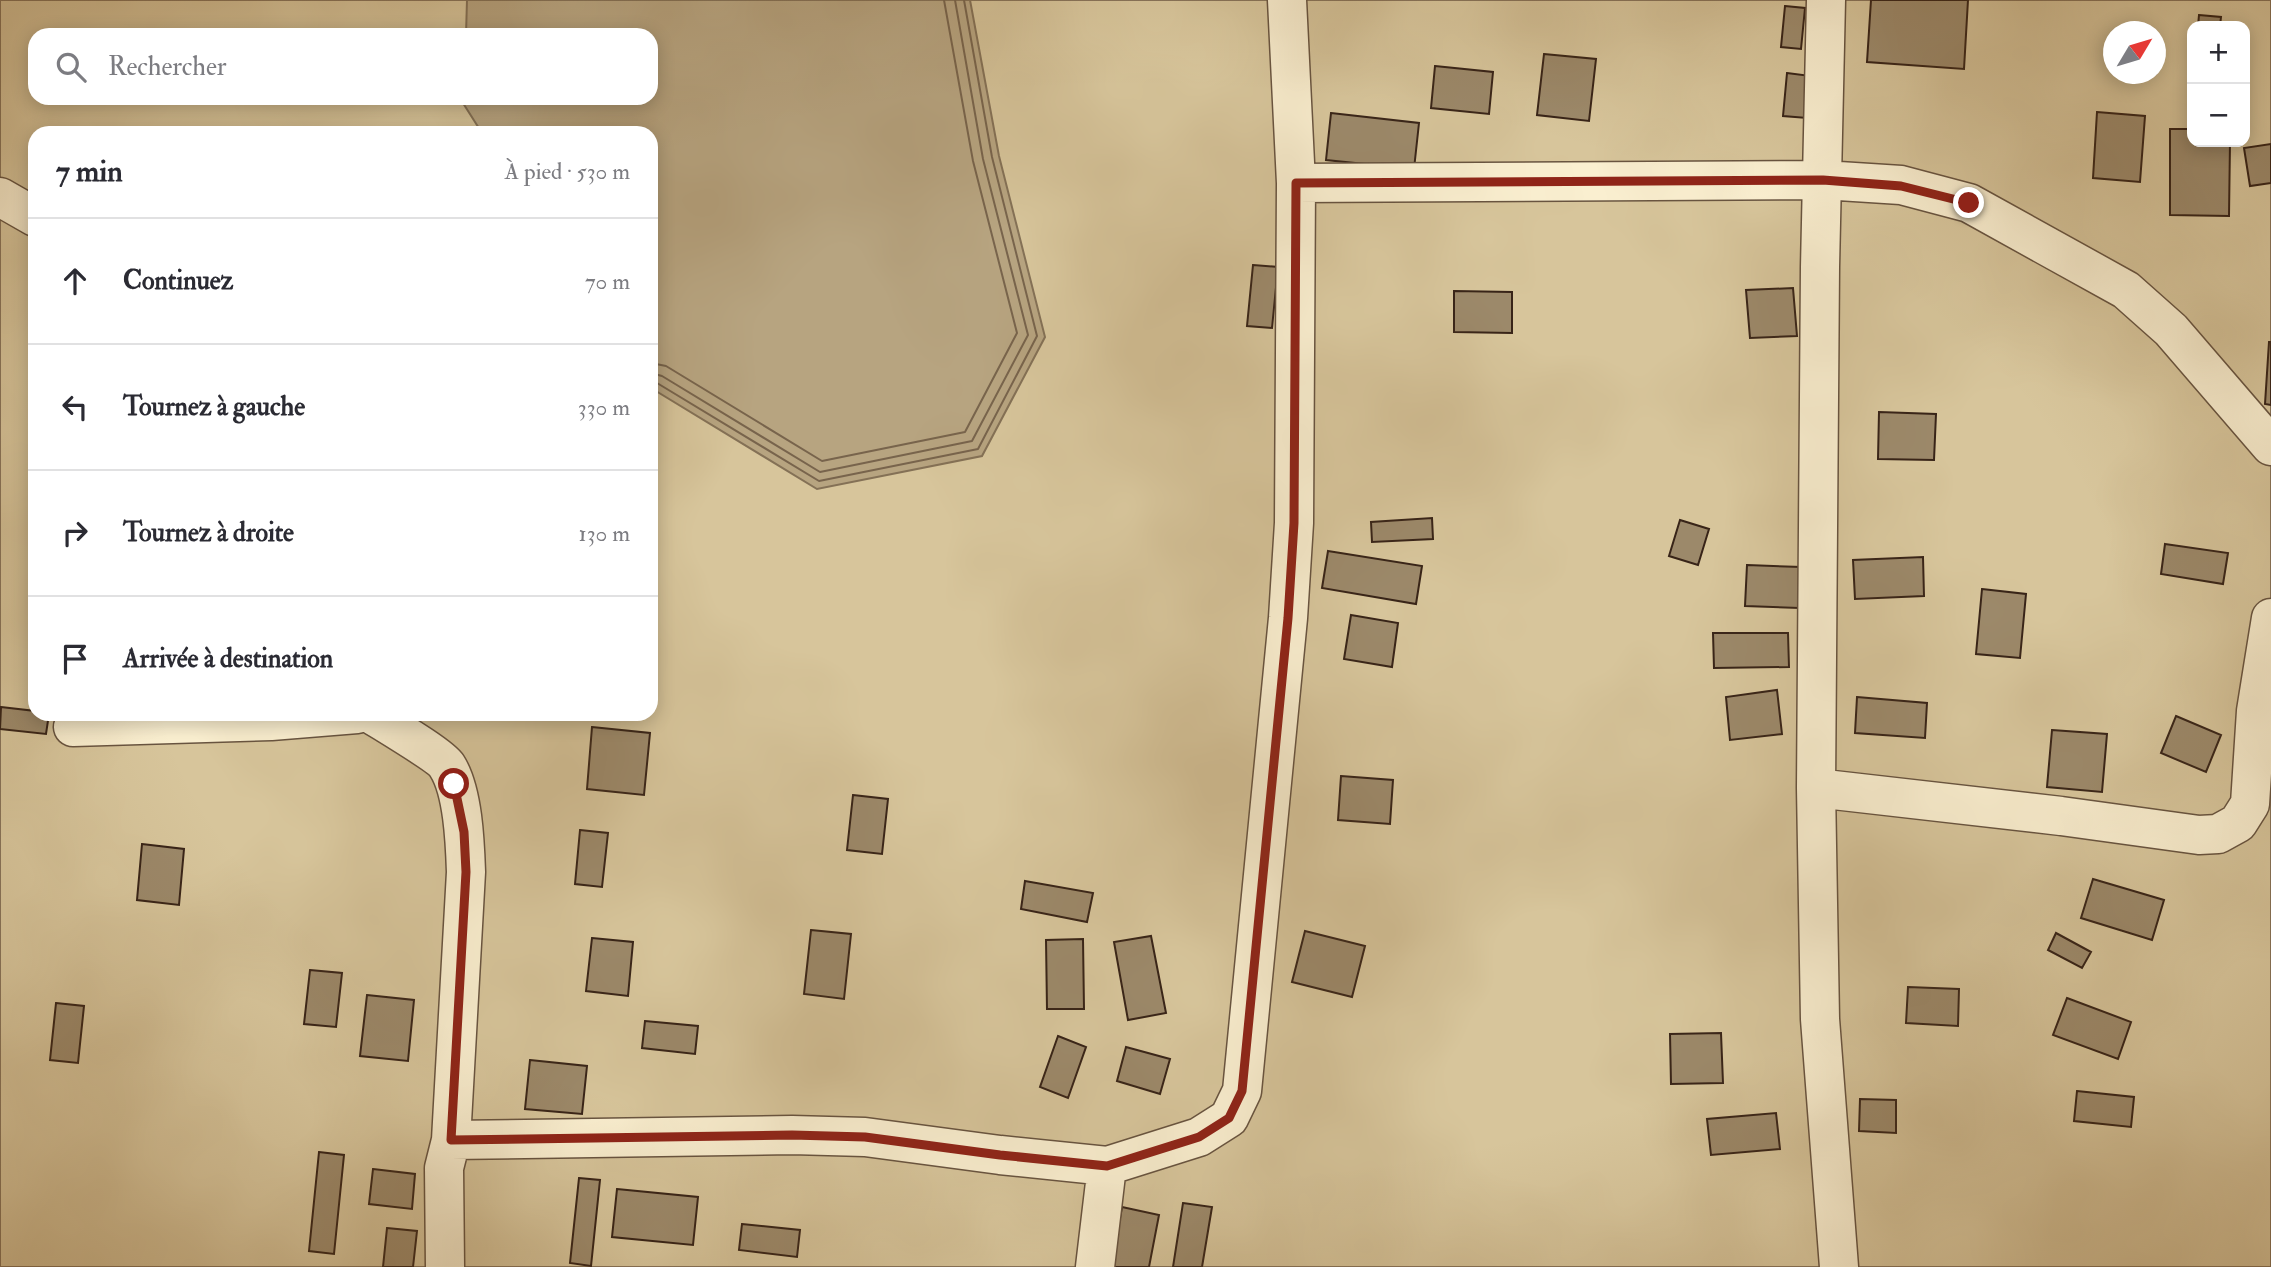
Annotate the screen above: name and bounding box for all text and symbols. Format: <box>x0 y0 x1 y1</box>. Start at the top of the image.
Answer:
north arrow <box>2103 21 2166 84</box>
map controls <box>2187 21 2250 147</box>
button: + <box>2187 21 2250 84</box>
search box <box>28 28 658 105</box>
icon: search <box>52 48 90 86</box>
text: Rechercher <box>108 51 227 83</box>
button: − <box>2187 84 2250 147</box>
text: 7 min <box>56 153 123 190</box>
text: À pied · 530 m <box>504 157 630 186</box>
route end <box>1953 187 1984 218</box>
icon: ahead <box>56 262 94 300</box>
text: Continuez <box>123 265 233 297</box>
text: 70 m <box>585 267 630 296</box>
icon: left <box>56 388 94 426</box>
text: Tournez à gauche <box>123 391 305 423</box>
text: 330 m <box>578 393 630 422</box>
icon: right <box>56 514 94 552</box>
text: Tournez à droite <box>123 517 294 549</box>
text: 130 m <box>578 519 630 548</box>
icon: arrive <box>56 640 94 678</box>
text: Arrivée à destination <box>123 643 333 675</box>
route start <box>438 768 469 799</box>

